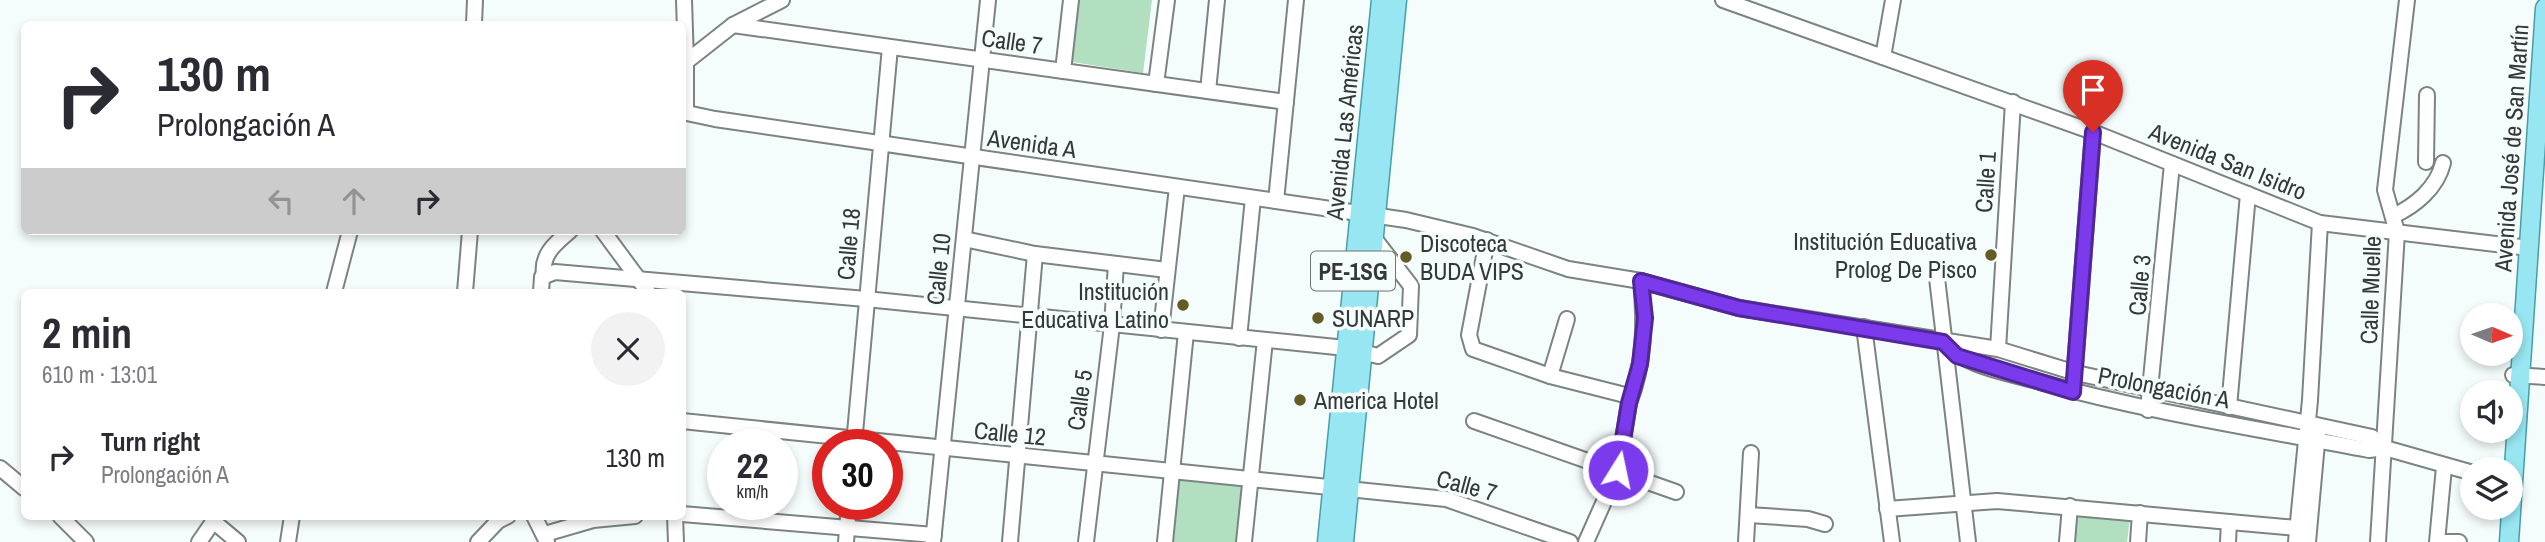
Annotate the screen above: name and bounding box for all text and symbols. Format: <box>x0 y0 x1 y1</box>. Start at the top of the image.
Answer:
street label: Calle 7 <box>979 21 1045 61</box>
street label: Avenida Las Américas <box>1318 23 1370 222</box>
street label: Avenida José de San Martín <box>2486 23 2536 274</box>
text: 130 m <box>157 40 271 106</box>
icon: right <box>42 49 133 140</box>
pin <box>2063 60 2123 132</box>
icon: arrive <box>2074 71 2112 109</box>
text: Prolongación A <box>157 103 335 146</box>
street label: Avenida San Isidro <box>2144 114 2311 207</box>
street label: Avenida A <box>985 121 1079 165</box>
street label: Calle 1 <box>1967 150 2003 214</box>
icon: left <box>262 182 300 220</box>
icon: ahead <box>335 182 373 220</box>
icon: right <box>408 182 446 220</box>
street label: Calle 18 <box>829 207 867 281</box>
place label: Institución Educativa Prolog De Pisco <box>1793 225 1977 285</box>
place label: Discoteca BUDA VIPS <box>1420 227 1524 287</box>
street label: Calle 10 <box>918 231 958 307</box>
street label: Calle Muelle <box>2352 235 2388 345</box>
marker: Institución Educativa Prolog De Pisco <box>1983 247 1999 263</box>
marker: Discoteca BUDA VIPS <box>1398 249 1414 265</box>
road number: PE-1SG <box>1311 252 1395 290</box>
street label: Calle 3 <box>2120 253 2158 317</box>
place label: Institución Educativa Latino <box>1021 275 1169 335</box>
marker: Institución Educativa Latino <box>1175 297 1191 313</box>
place label: SUNARP <box>1332 302 1414 334</box>
north arrow <box>2460 303 2524 366</box>
map controls <box>2460 303 2523 520</box>
text: 2 min <box>42 305 132 361</box>
marker: SUNARP <box>1310 310 1326 326</box>
button: close <box>591 312 665 386</box>
text: 610 m · 13:01 <box>42 359 157 390</box>
street label: Prolongación A <box>2095 359 2233 416</box>
street label: Calle 5 <box>1059 367 1099 433</box>
button: sound <box>2460 380 2523 443</box>
place label: America Hotel <box>1313 384 1439 416</box>
marker: America Hotel <box>1292 392 1308 408</box>
street label: Calle 12 <box>972 413 1048 453</box>
text: Turn right <box>101 424 200 459</box>
speed limit sign: 30 <box>812 429 903 520</box>
position arrow <box>1581 433 1655 507</box>
icon: right <box>42 438 80 476</box>
text: 130 m <box>606 440 665 475</box>
text: 22 <box>737 442 768 489</box>
button: layers <box>2460 457 2523 520</box>
text: Prolongación A <box>101 459 229 490</box>
street label: Calle 7 <box>1433 462 1501 508</box>
text: km/h <box>737 479 769 504</box>

